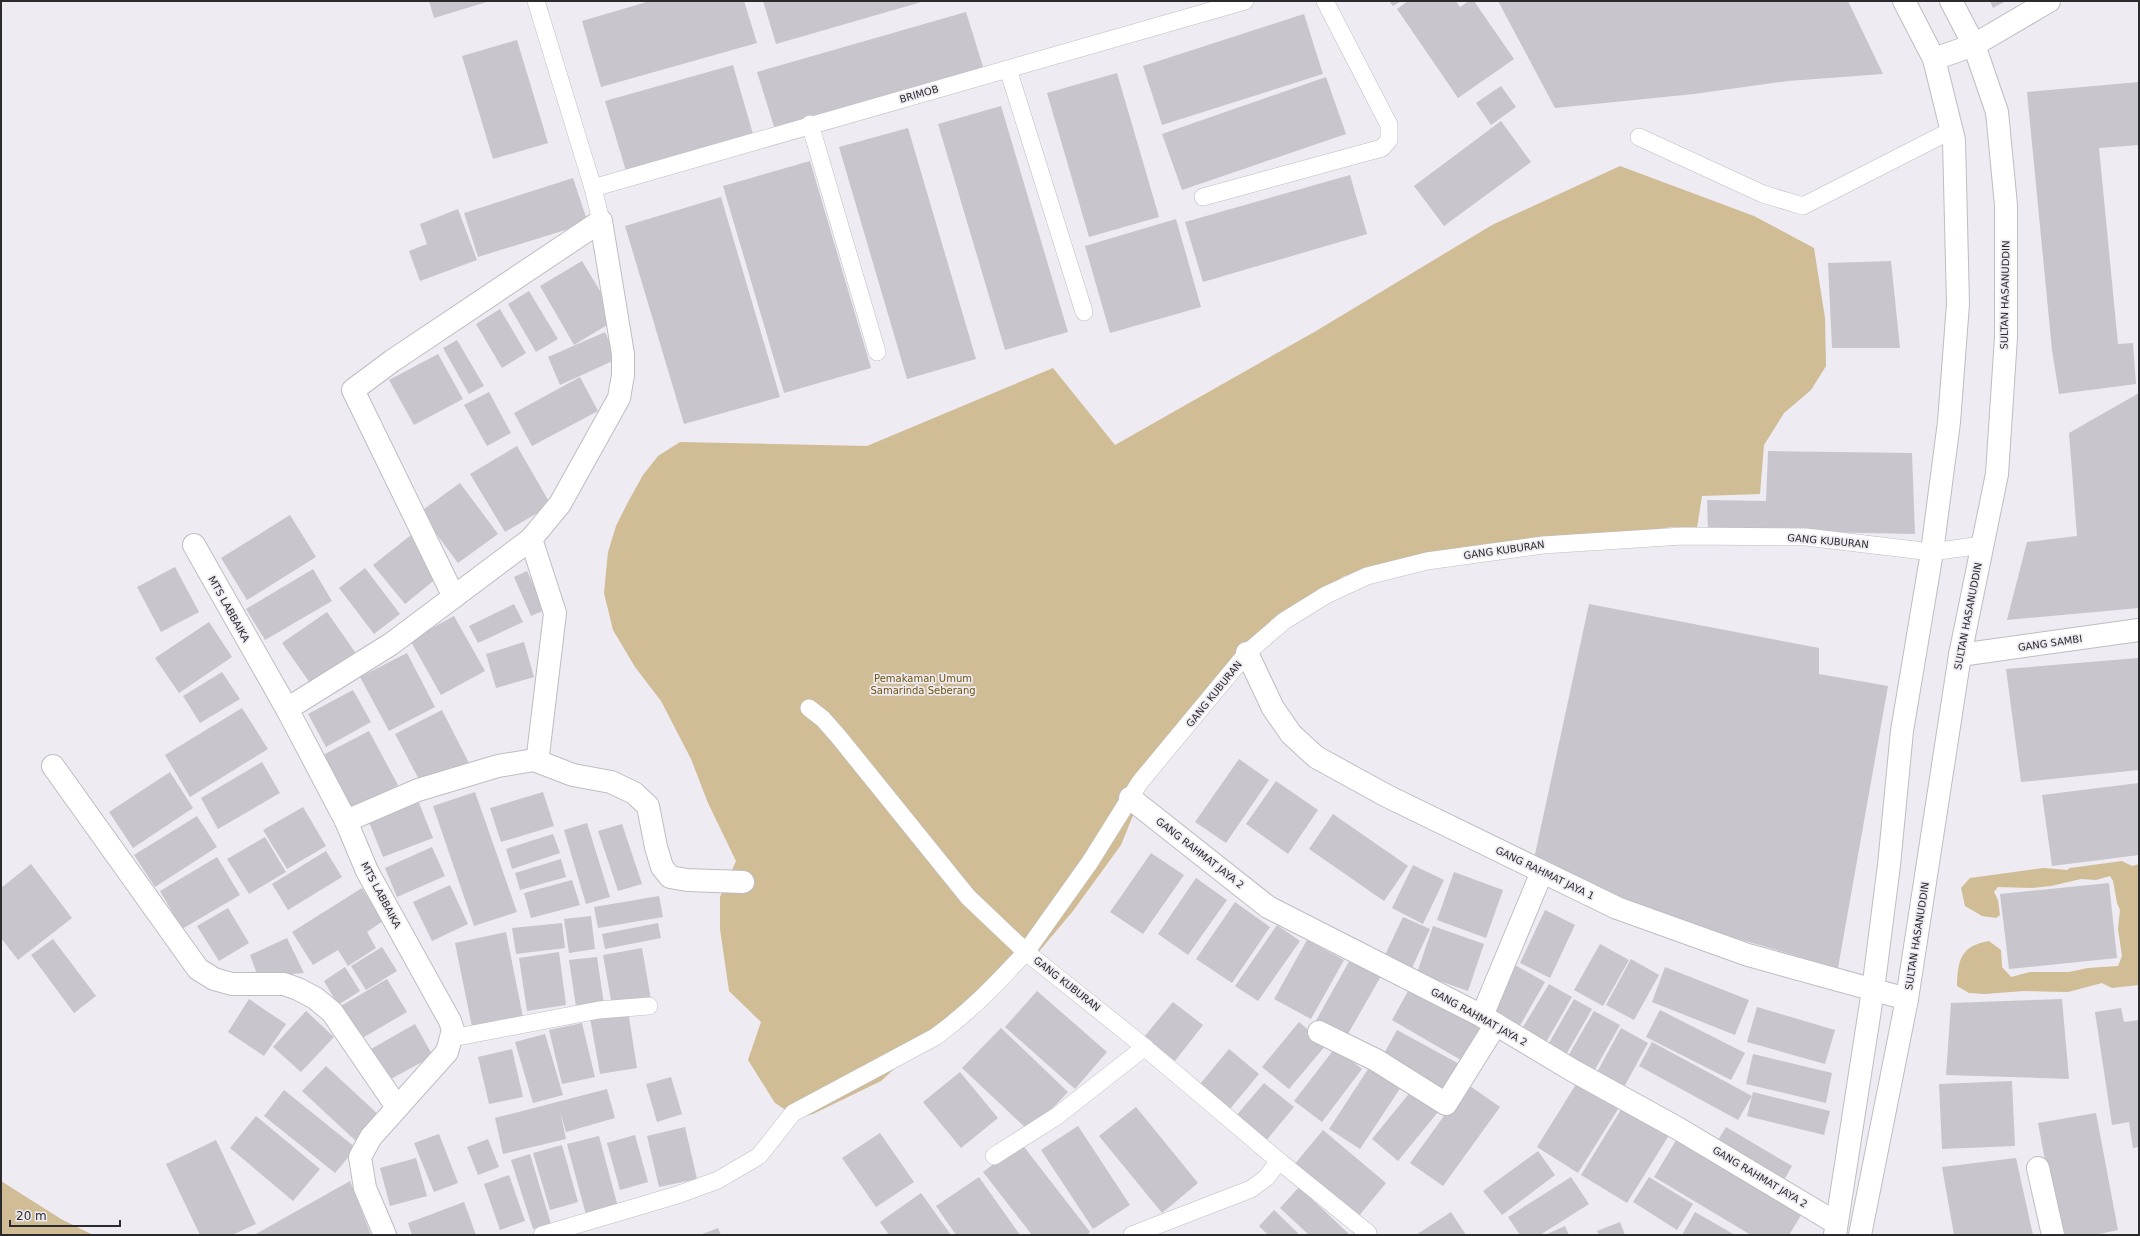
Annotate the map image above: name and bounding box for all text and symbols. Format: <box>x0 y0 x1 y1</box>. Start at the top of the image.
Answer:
street label: BRIMOB <box>898 83 940 105</box>
street label: SULTAN HASANUDDIN <box>1999 240 2011 350</box>
street label: GANG KUBURAN <box>1787 532 1869 550</box>
street label: GANG KUBURAN <box>1463 539 1545 561</box>
street label: SULTAN HASANUDDIN <box>1952 561 1984 671</box>
street label: MTS LABBAIKA <box>206 574 252 644</box>
street label: GANG SAMBI <box>2017 633 2083 653</box>
street label: GANG KUBURAN <box>1184 659 1244 729</box>
park label: Pemakaman Umum Samarinda Seberang <box>870 673 976 696</box>
street label: GANG RAHMAT JAYA 2 <box>1154 815 1246 891</box>
street label: GANG RAHMAT JAYA 1 <box>1494 844 1596 902</box>
street label: MTS LABBAIKA <box>359 860 403 930</box>
street label: SULTAN HASANUDDIN <box>1903 881 1931 991</box>
street label: GANG KUBURAN <box>1031 955 1103 1013</box>
street label: GANG RAHMAT JAYA 2 <box>1429 986 1529 1048</box>
street label: GANG RAHMAT JAYA 2 <box>1711 1144 1809 1210</box>
scale bar <box>10 1202 120 1228</box>
text: 20 m <box>16 1209 47 1223</box>

